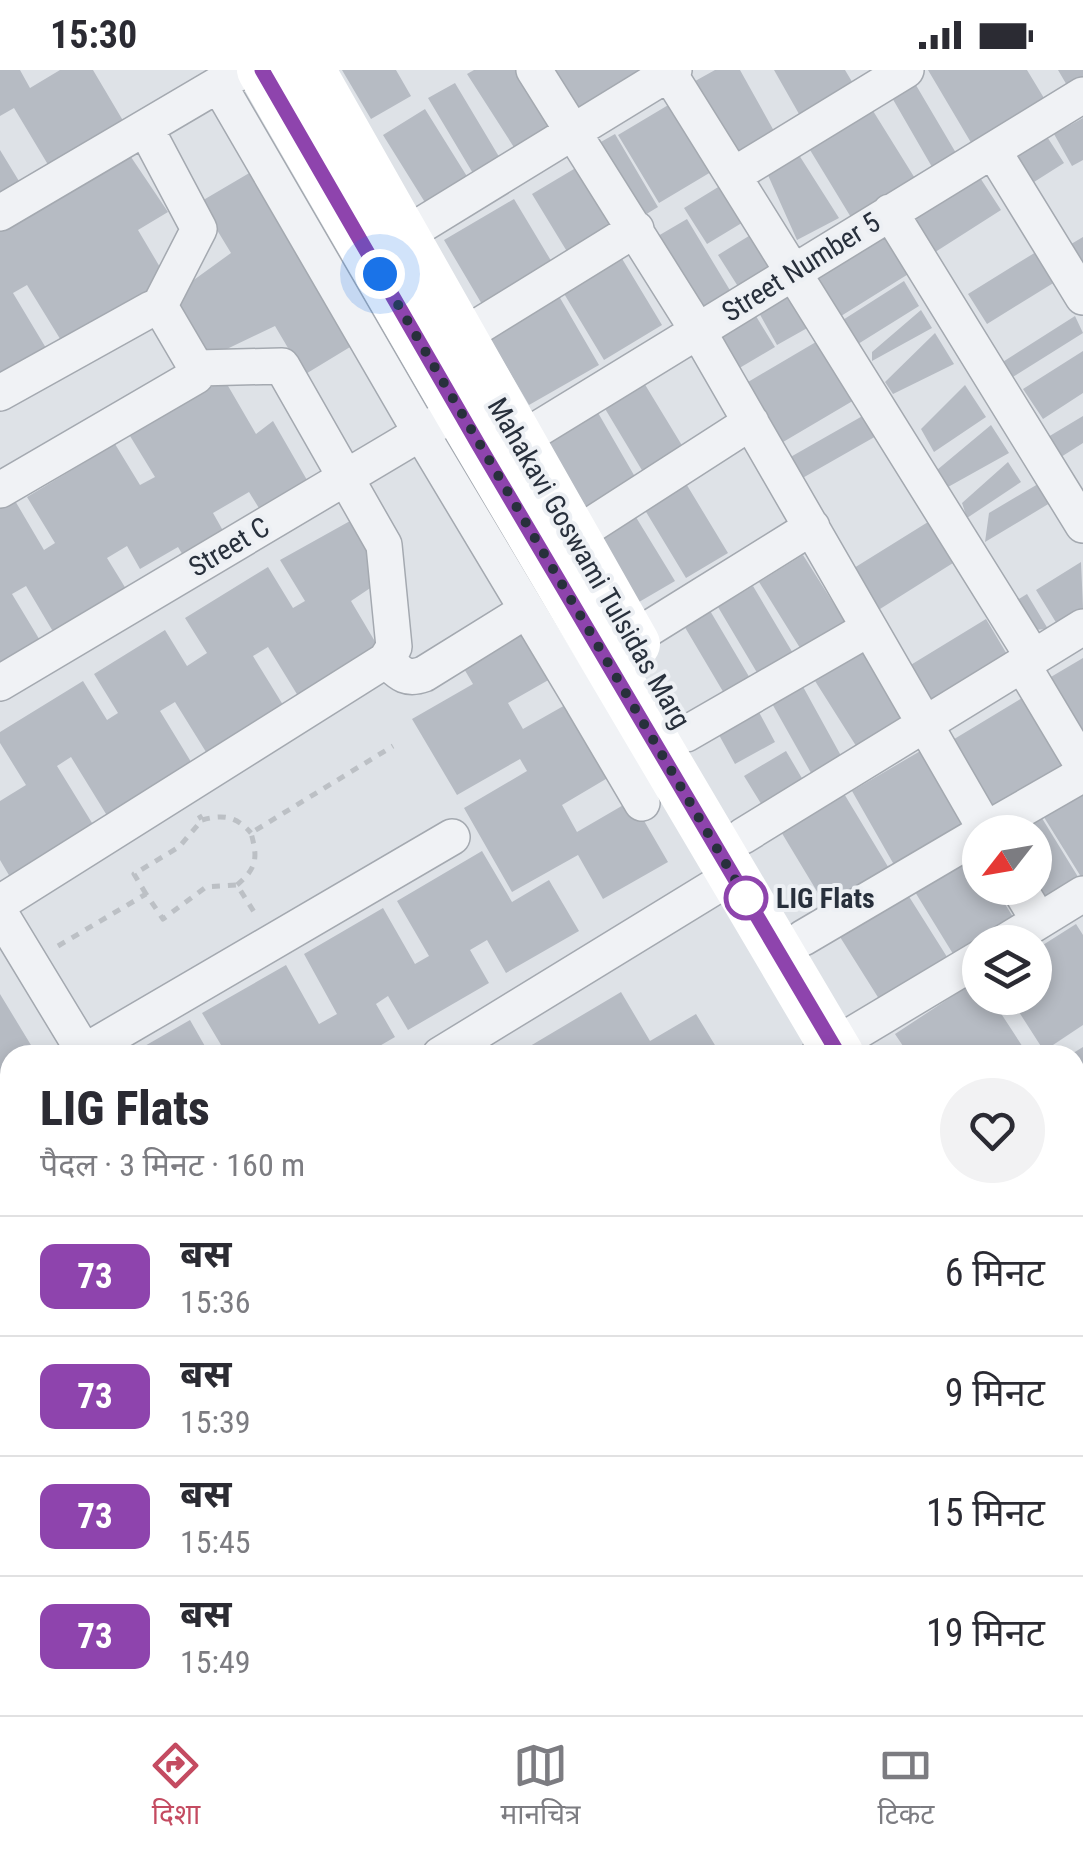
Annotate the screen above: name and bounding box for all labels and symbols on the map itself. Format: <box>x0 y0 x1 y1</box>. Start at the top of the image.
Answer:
street label: Street Number 5 <box>716 205 886 329</box>
your location <box>355 249 405 299</box>
street label: Mahakavi Goswami Tulsidas Marg <box>481 392 697 734</box>
street label: Street C <box>183 510 275 584</box>
north arrow <box>962 815 1052 905</box>
marker: LIG Flats <box>725 877 767 919</box>
place label: LIG Flats <box>776 882 875 915</box>

